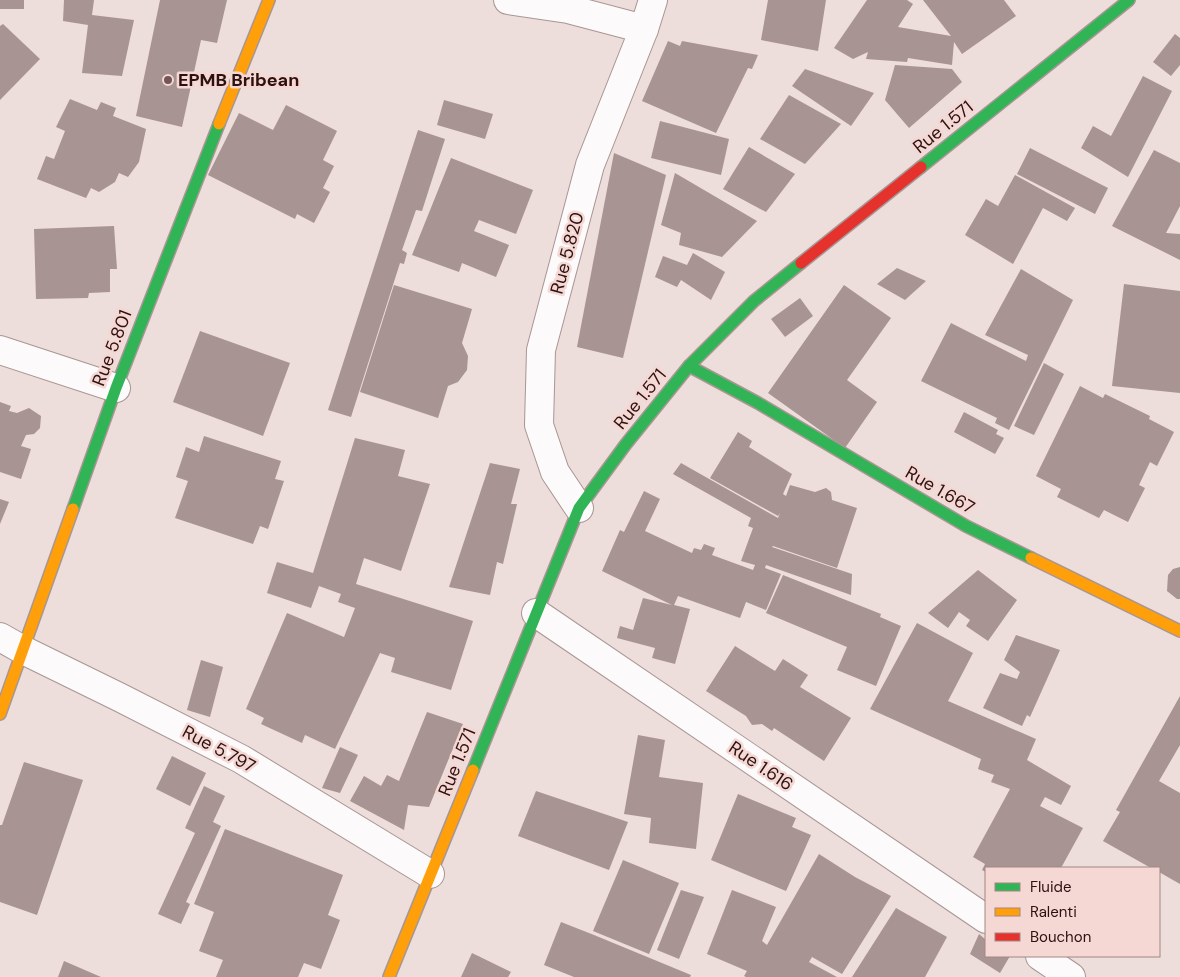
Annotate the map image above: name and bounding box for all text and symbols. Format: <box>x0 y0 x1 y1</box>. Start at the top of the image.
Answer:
place label: EPMB Bribean <box>178 68 299 92</box>
marker: EPMB Bribean <box>162 74 174 86</box>
street label: Rue 1.571 <box>908 95 978 159</box>
street label: Rue 5.820 <box>545 209 589 297</box>
street label: Rue 5.801 <box>87 307 137 389</box>
street label: Rue 1.571 <box>608 364 672 434</box>
street label: Rue 1.667 <box>901 461 979 519</box>
street label: Rue 5.797 <box>178 720 260 778</box>
street label: Rue 1.571 <box>433 725 481 799</box>
street label: Rue 1.616 <box>724 736 798 796</box>
legend <box>985 867 1160 957</box>
text: Fluide <box>1030 877 1072 897</box>
text: Ralenti <box>1030 902 1077 922</box>
text: Bouchon <box>1030 927 1091 947</box>

